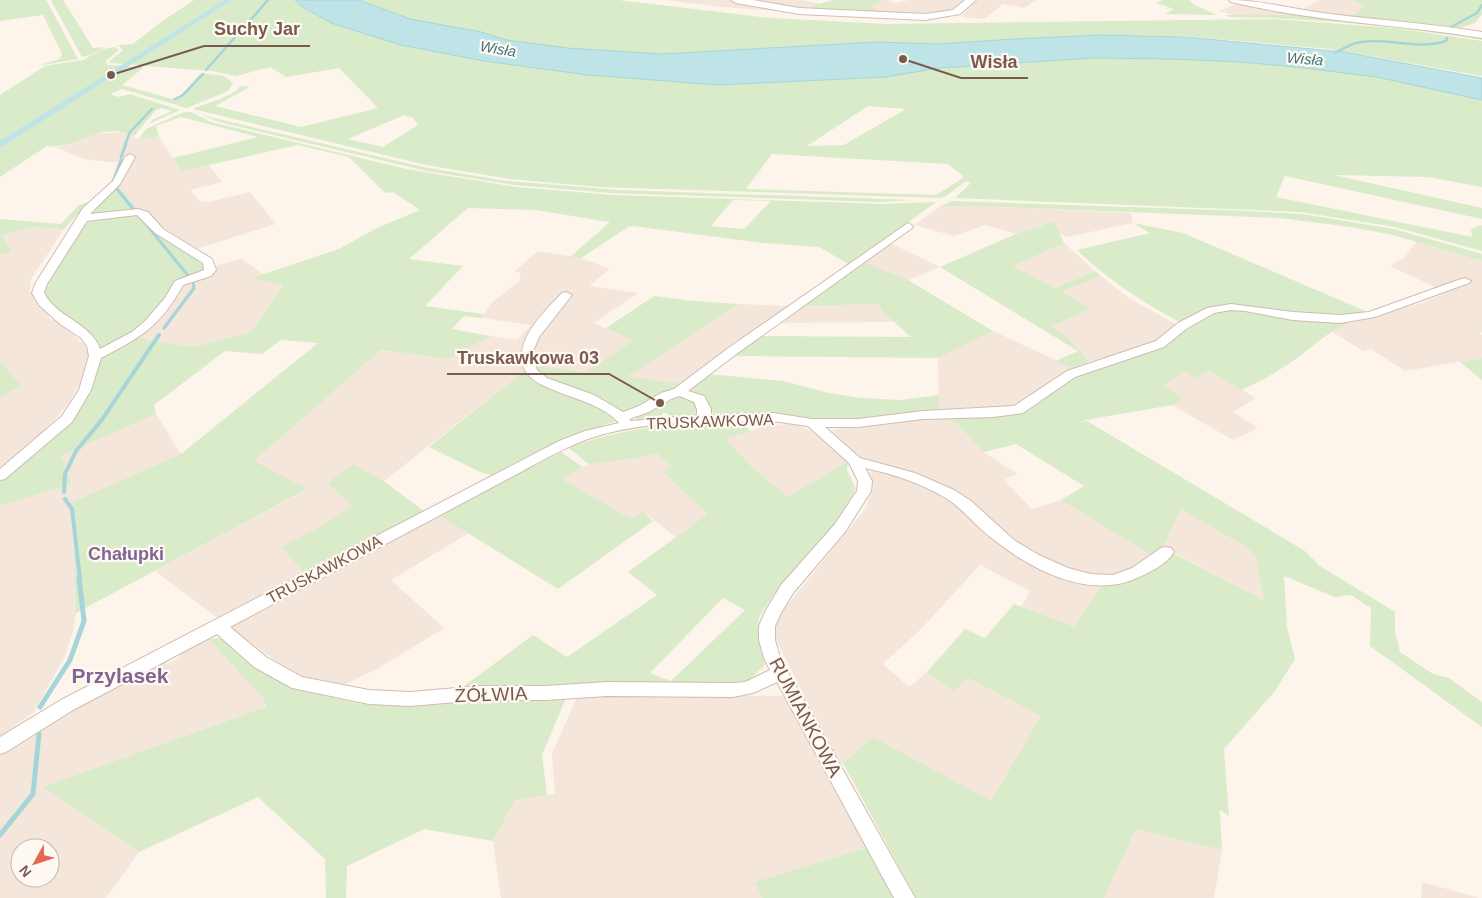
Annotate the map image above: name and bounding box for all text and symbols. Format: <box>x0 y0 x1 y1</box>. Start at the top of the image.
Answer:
callout: Suchy Jar <box>204 13 310 46</box>
text: Suchy Jar <box>214 19 300 39</box>
water label: Wisła <box>479 37 517 60</box>
callout: Wisła <box>961 45 1028 78</box>
water label: Wisła <box>1286 48 1324 69</box>
text: Wisła <box>971 52 1018 72</box>
callout: Truskawkowa 03 <box>447 341 609 374</box>
text: Truskawkowa 03 <box>457 348 599 368</box>
street label: TRUSKAWKOWA <box>646 411 774 432</box>
street label: TRUSKAWKOWA <box>264 532 385 607</box>
district label: Chałupki <box>88 544 164 564</box>
street label: RUMIANKOWA <box>765 654 846 781</box>
district label: Przylasek <box>72 664 169 687</box>
street label: ŻÓŁWIA <box>454 683 528 706</box>
north arrow <box>10 838 60 888</box>
text: N <box>16 862 34 880</box>

